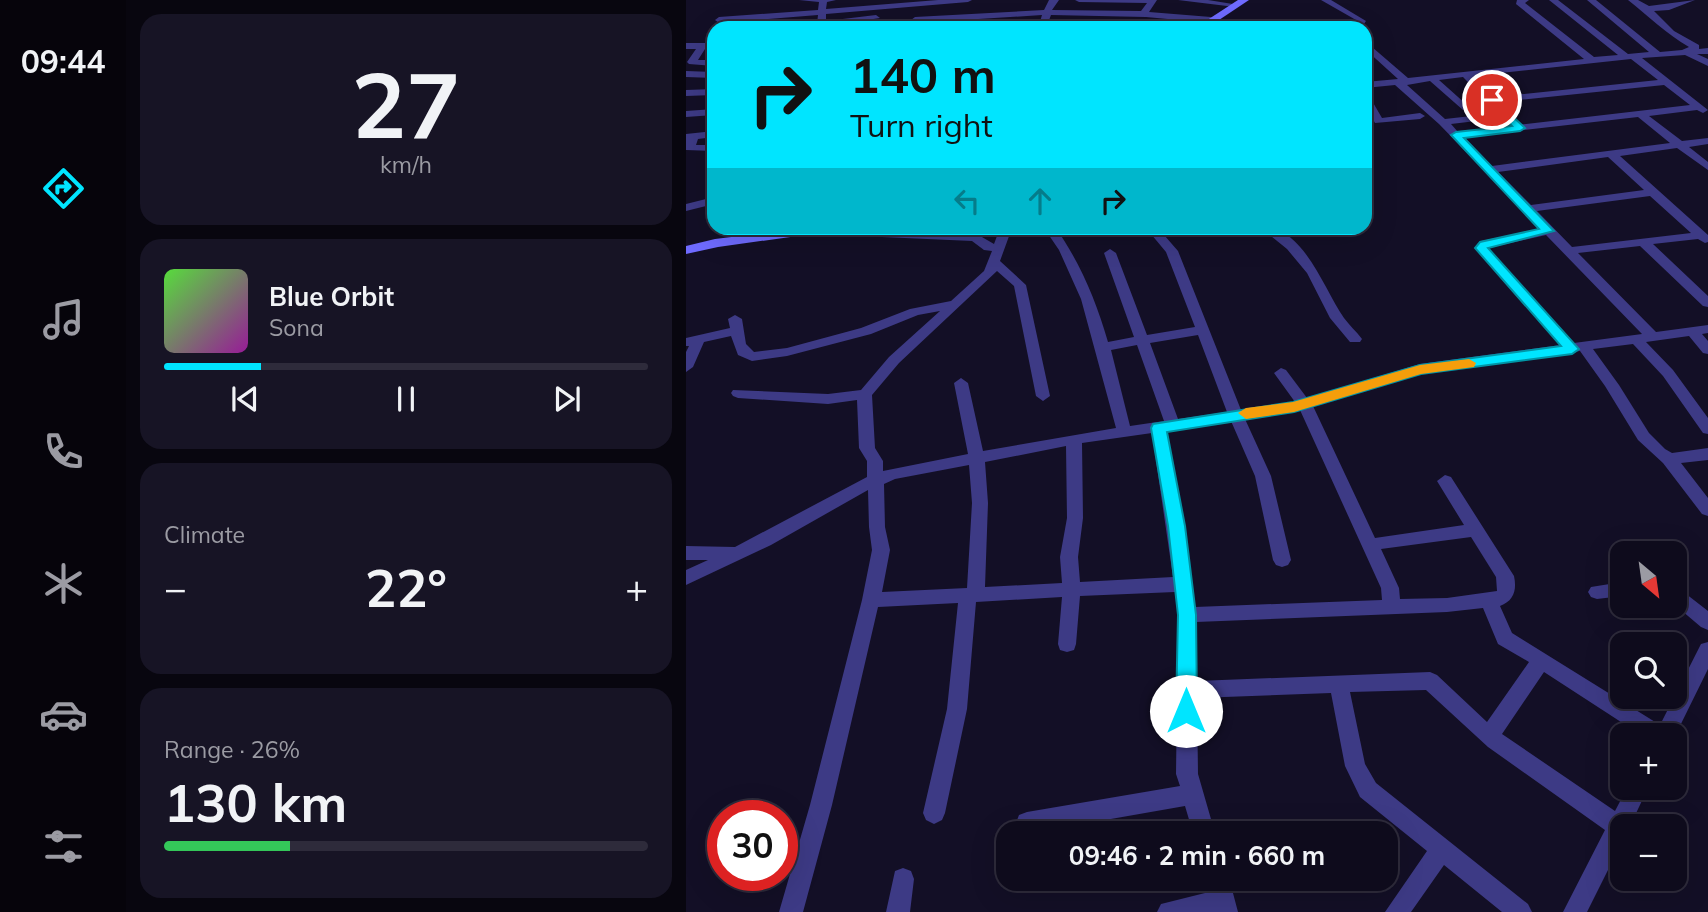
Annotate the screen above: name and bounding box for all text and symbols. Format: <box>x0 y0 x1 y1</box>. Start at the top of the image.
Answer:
text: 09:44 <box>21 41 105 81</box>
text: 140 m <box>850 44 996 105</box>
text: 27 <box>351 47 461 161</box>
icon: right <box>735 49 826 140</box>
pin <box>1462 70 1522 130</box>
icon: arrive <box>1473 81 1511 119</box>
text: Turn right <box>850 105 993 145</box>
text: km/h <box>380 150 432 179</box>
icon: directions <box>39 164 88 213</box>
icon: left <box>948 182 986 220</box>
icon: ahead <box>1021 182 1059 220</box>
icon: right <box>1094 182 1132 220</box>
text: Blue Orbit <box>269 280 394 313</box>
icon: music <box>39 295 88 344</box>
text: Sona <box>269 313 324 342</box>
icon: previous <box>226 380 264 418</box>
icon: pause <box>387 380 425 418</box>
icon: next <box>548 380 586 418</box>
icon: phone <box>39 427 88 476</box>
text: Climate <box>164 520 245 549</box>
north arrow <box>1610 541 1687 618</box>
map controls <box>1610 541 1687 891</box>
text: 22° <box>365 555 447 620</box>
icon: climate <box>39 559 88 608</box>
text: − <box>164 564 187 612</box>
text: + <box>625 564 648 612</box>
button: search <box>1610 632 1687 709</box>
position arrow <box>1149 674 1223 748</box>
icon: car <box>39 690 88 739</box>
button: + <box>1610 723 1687 800</box>
text: Range · 26% <box>164 735 300 764</box>
text: 130 km <box>164 770 347 835</box>
speed limit sign: 30 <box>707 800 798 891</box>
button: − <box>1610 814 1687 891</box>
icon: filters <box>39 822 88 871</box>
text: 09:46 · 2 min · 660 m <box>1069 839 1325 872</box>

